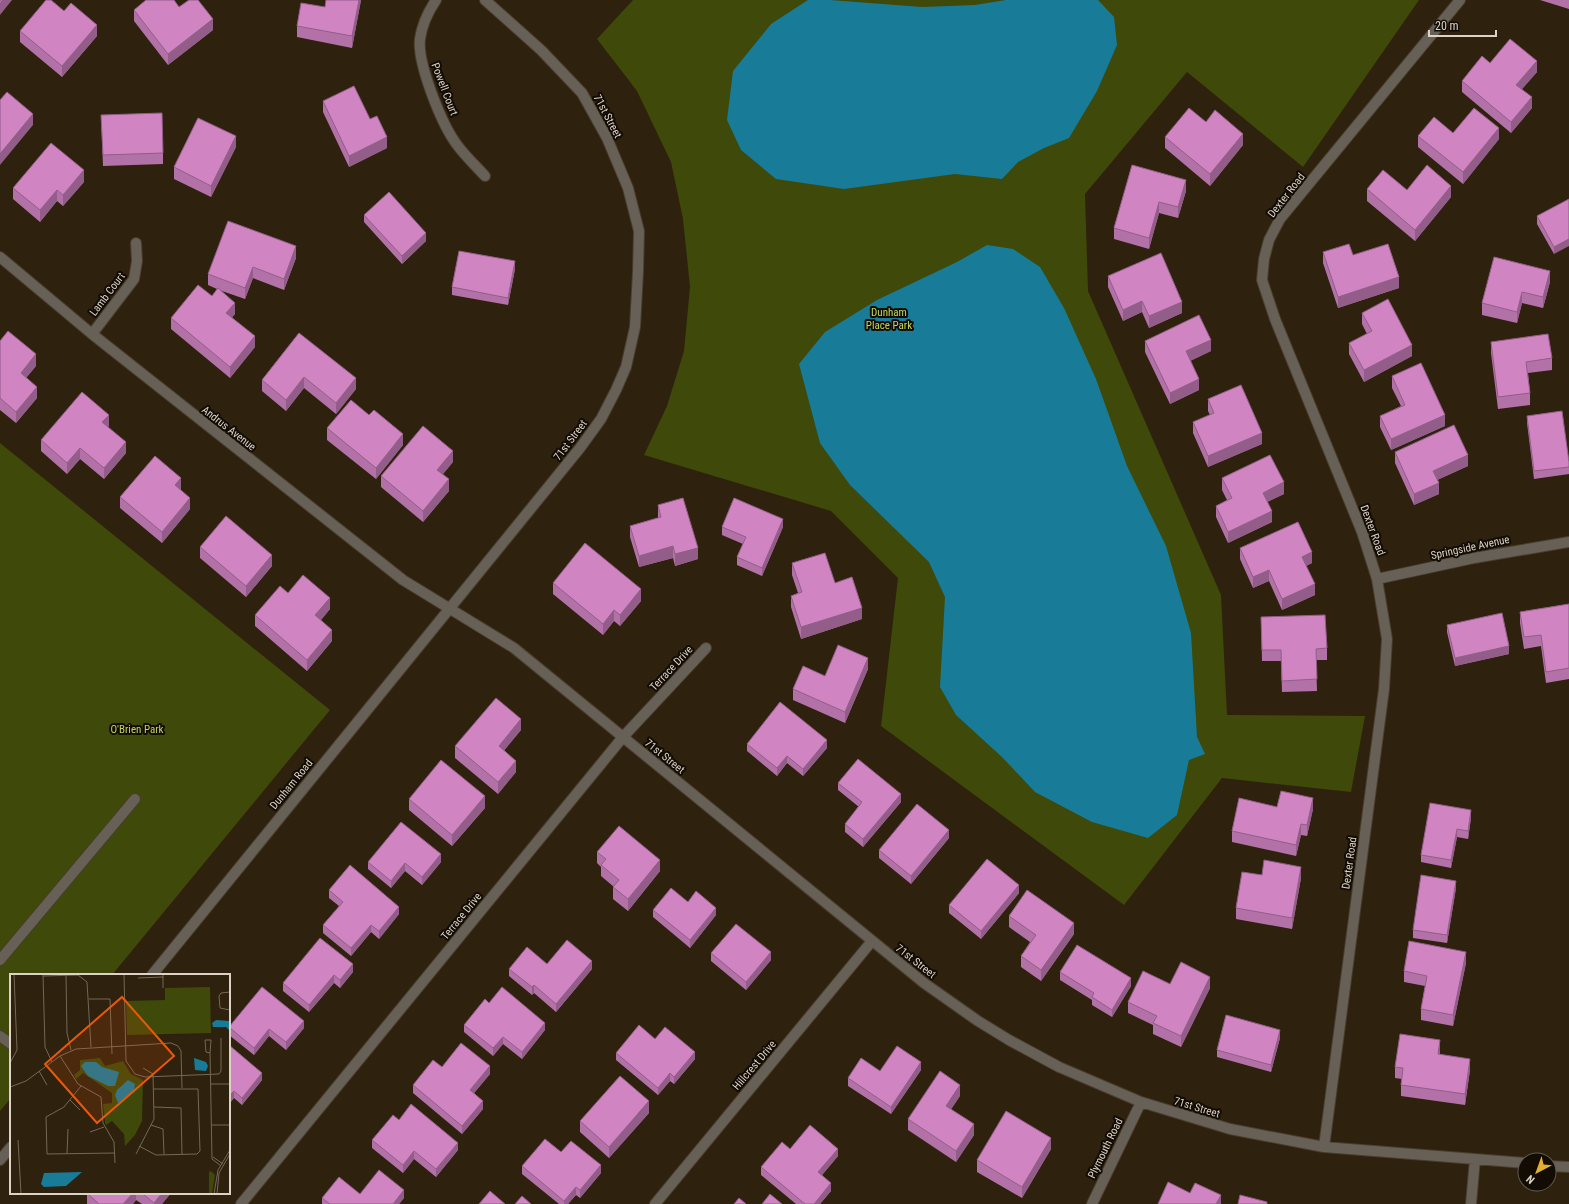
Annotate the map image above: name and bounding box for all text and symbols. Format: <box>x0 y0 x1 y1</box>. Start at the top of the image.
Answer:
scale bar <box>1429 12 1496 38</box>
text: 20 m <box>1435 19 1459 33</box>
street label: Powell Court <box>429 61 461 117</box>
street label: 71st Street <box>591 92 624 140</box>
street label: Dexter Road <box>1265 171 1308 220</box>
street label: Lamb Court <box>87 270 128 318</box>
park label: Dunham Place Park <box>866 306 912 332</box>
street label: Andrus Avenue <box>199 403 258 454</box>
street label: 71st Street <box>551 417 590 463</box>
street label: Dexter Road <box>1357 503 1388 557</box>
street label: Springside Avenue <box>1430 533 1511 562</box>
street label: Terrace Drive <box>647 643 695 694</box>
park label: O'Brien Park <box>110 723 164 736</box>
street label: 71st Street <box>642 736 687 776</box>
street label: Dunham Road <box>267 757 315 812</box>
street label: Dexter Road <box>1339 836 1360 890</box>
street label: Terrace Drive <box>438 890 484 942</box>
street label: 71st Street <box>893 942 938 981</box>
inset map <box>10 974 230 1194</box>
street label: Hillcrest Drive <box>730 1038 779 1093</box>
street label: 71st Street <box>1172 1094 1221 1121</box>
street label: Plymouth Road <box>1085 1116 1126 1181</box>
north arrow <box>1517 1152 1557 1192</box>
text: N <box>1524 1172 1538 1186</box>

